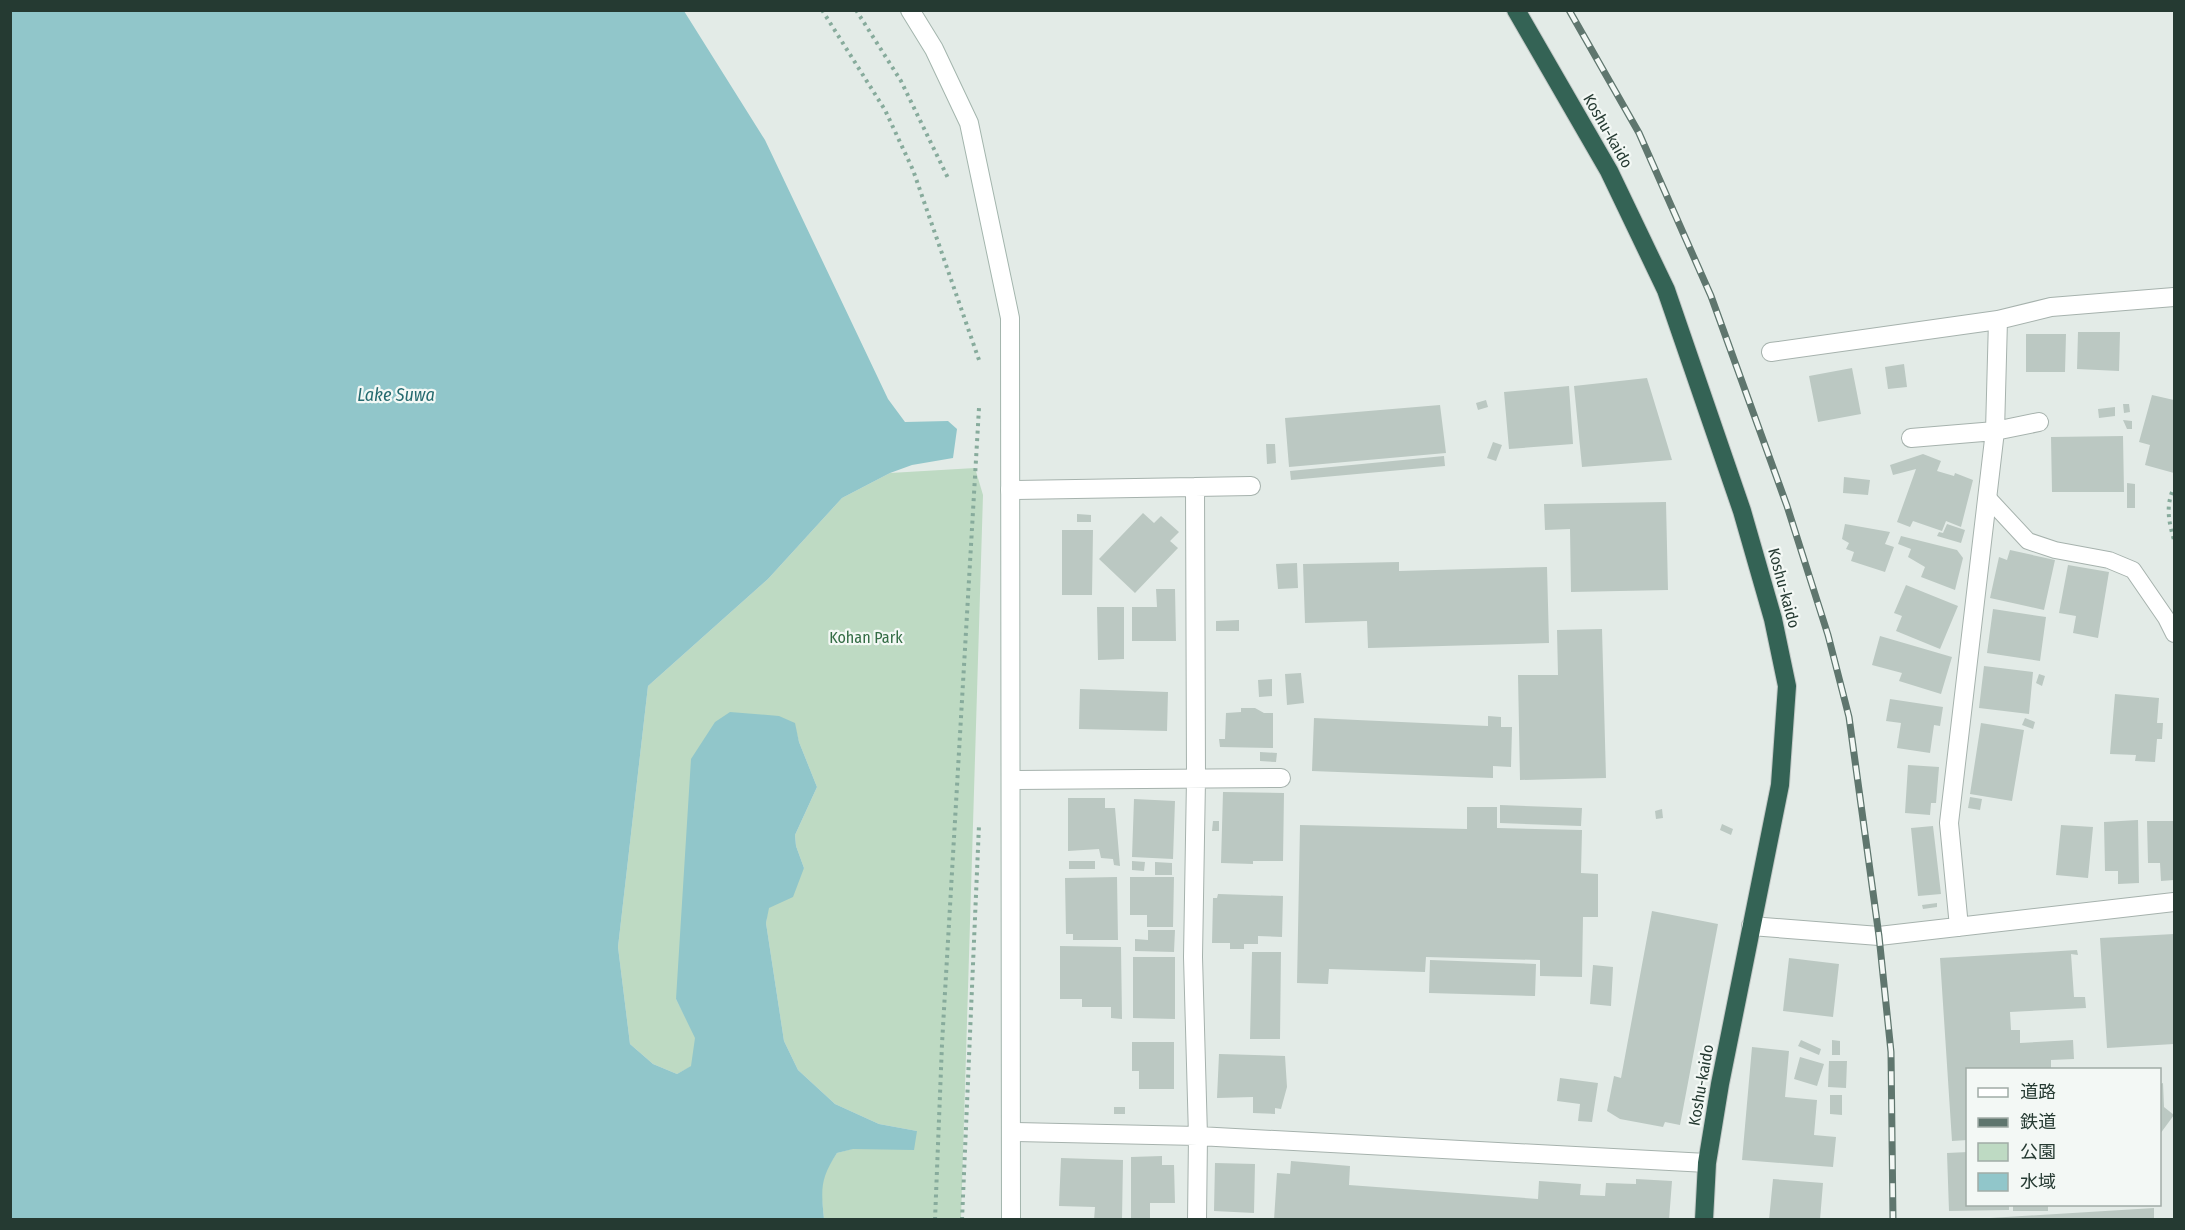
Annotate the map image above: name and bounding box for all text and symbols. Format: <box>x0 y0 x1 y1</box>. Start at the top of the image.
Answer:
street label: Koshu-kaido <box>1579 91 1637 171</box>
water label: Lake Suwa <box>357 384 435 406</box>
street label: Koshu-kaido <box>1764 546 1804 630</box>
park label: Kohan Park <box>829 628 903 647</box>
street label: Koshu-kaido <box>1685 1043 1717 1127</box>
legend <box>1966 1068 2161 1206</box>
text: 道路 <box>2020 1081 2056 1103</box>
text: 鉄道 <box>2020 1111 2056 1133</box>
text: 公園 <box>2020 1141 2056 1163</box>
text: 水域 <box>2020 1171 2056 1193</box>

